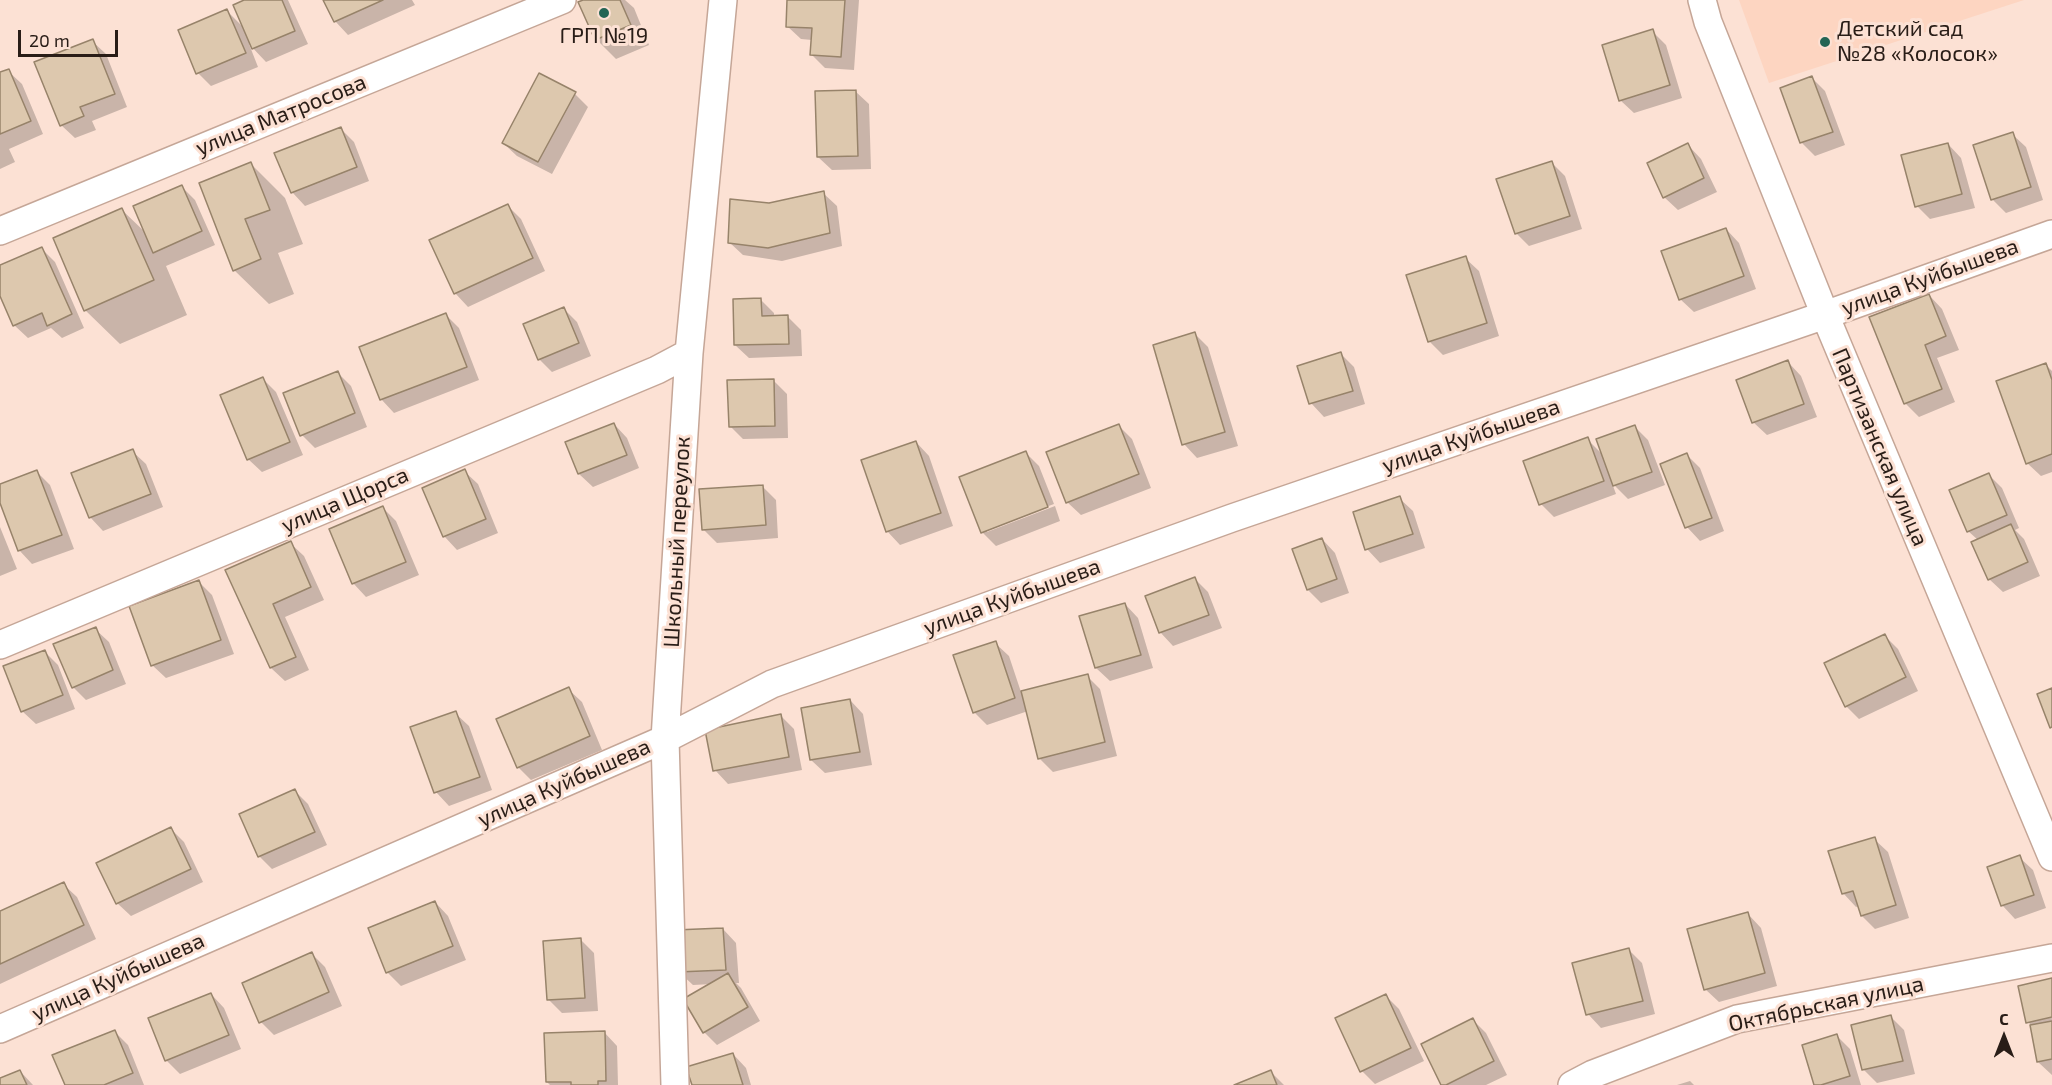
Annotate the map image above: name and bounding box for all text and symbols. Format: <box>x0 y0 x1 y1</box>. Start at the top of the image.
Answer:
marker: ГРП №19 <box>597 6 611 20</box>
place label: Детский сад №28 «Колосок» <box>1837 16 1998 68</box>
scale bar <box>21 18 122 56</box>
place label: ГРП №19 <box>560 23 648 49</box>
text: 20 m <box>29 29 70 51</box>
marker: Детский сад №28 «Колосок» <box>1818 35 1832 49</box>
street label: улица Матросова <box>192 69 370 161</box>
street label: улица Куйбышева <box>1838 233 2022 321</box>
street label: Партизанская улица <box>1826 344 1934 550</box>
street label: улица Куйбышева <box>1379 393 1563 479</box>
street label: Школьный переулок <box>658 436 696 648</box>
street label: улица Щорса <box>277 461 413 539</box>
street label: улица Куйбышева <box>920 553 1104 641</box>
street label: улица Куйбышева <box>474 733 654 833</box>
street label: улица Куйбышева <box>28 927 208 1027</box>
street label: Октябрьская улица <box>1726 970 1926 1038</box>
north arrow <box>1974 1007 2034 1067</box>
text: С <box>1999 1009 2009 1028</box>

